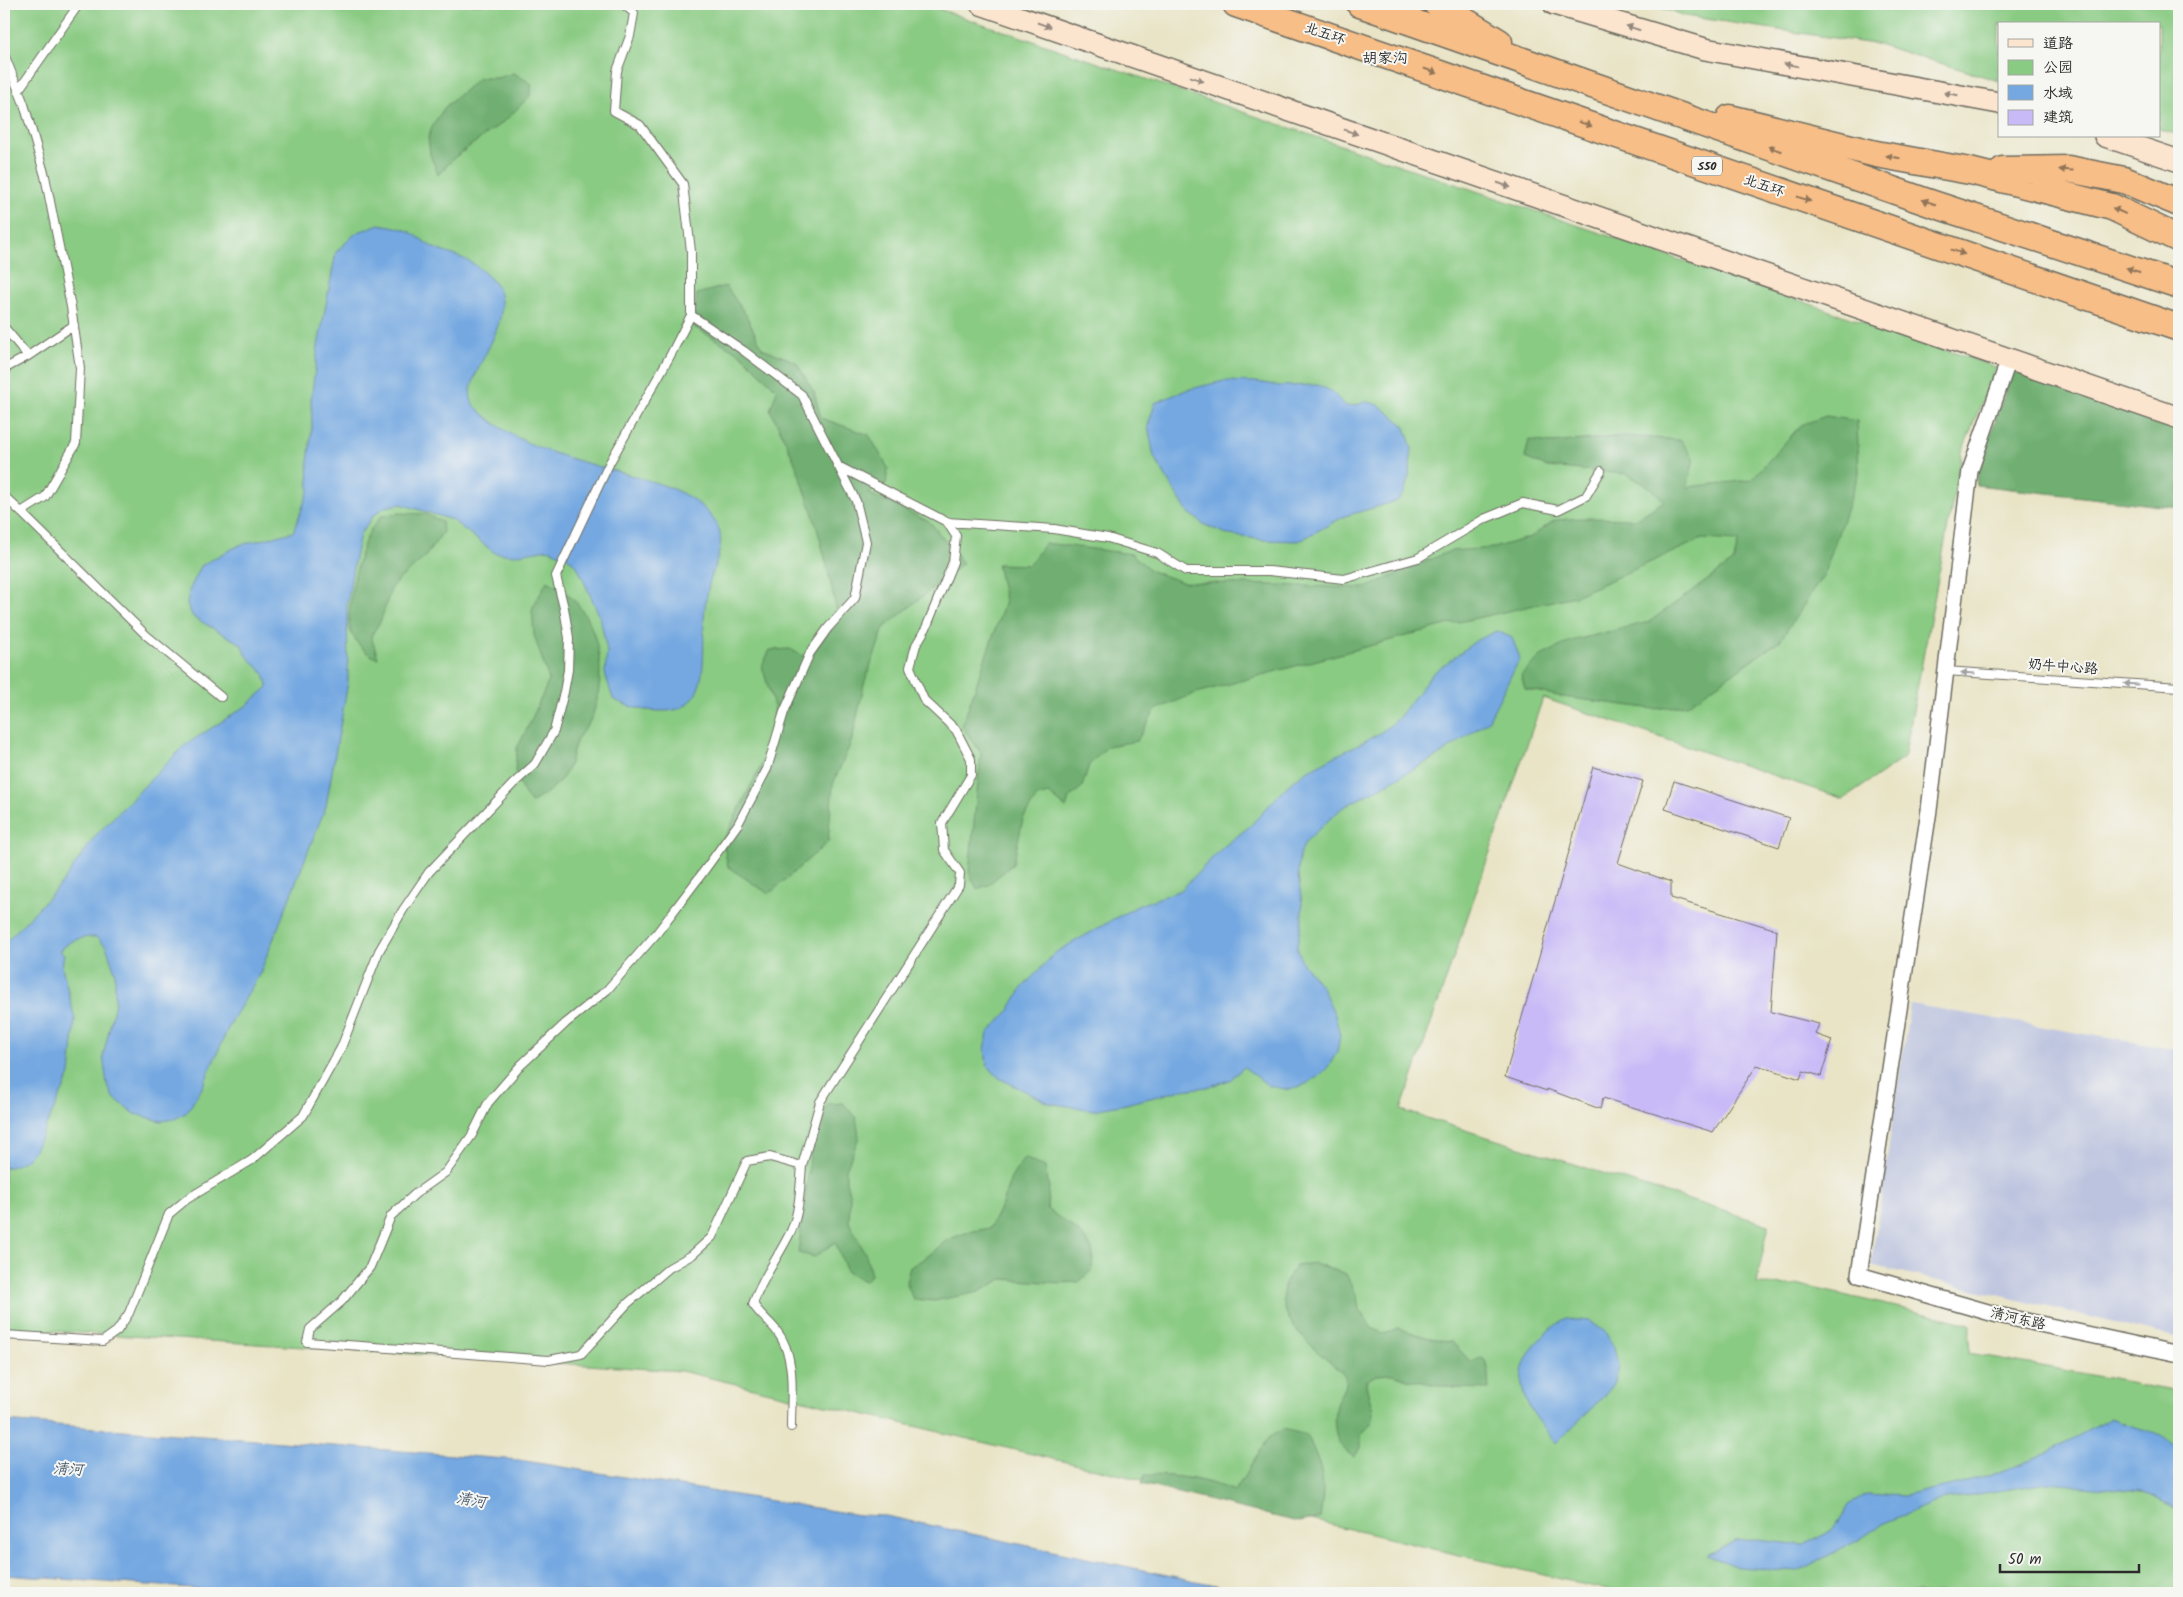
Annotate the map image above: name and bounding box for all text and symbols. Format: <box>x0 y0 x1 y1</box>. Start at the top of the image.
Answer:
street label: 北五环 <box>1302 17 1348 51</box>
one-way arrow <box>1037 22 1052 30</box>
legend <box>1998 22 2160 138</box>
one-way arrow <box>1626 23 1641 31</box>
text: 道路 <box>2043 32 2073 56</box>
district label: 胡家沟 <box>1362 47 1408 71</box>
text: 公园 <box>2043 56 2073 80</box>
one-way arrow <box>1784 61 1799 69</box>
one-way arrow <box>1424 67 1439 75</box>
one-way arrow <box>1190 75 1205 83</box>
text: 水域 <box>2043 82 2073 106</box>
one-way arrow <box>1943 89 1959 97</box>
text: 建筑 <box>2043 106 2073 130</box>
one-way arrow <box>1577 121 1592 128</box>
one-way arrow <box>1344 128 1359 136</box>
one-way arrow <box>1768 145 1783 152</box>
one-way arrow <box>1885 152 1901 160</box>
road number: S50 <box>1692 157 1722 176</box>
one-way arrow <box>2058 166 2074 174</box>
street label: 北五环 <box>1741 169 1787 203</box>
one-way arrow <box>1497 182 1512 189</box>
one-way arrow <box>1797 196 1812 204</box>
one-way arrow <box>1921 198 1936 206</box>
one-way arrow <box>2112 206 2126 214</box>
one-way arrow <box>1951 248 1966 256</box>
one-way arrow <box>2125 266 2140 274</box>
street label: 奶牛中心路 <box>2027 654 2099 680</box>
one-way arrow <box>1960 668 1976 676</box>
one-way arrow <box>2122 679 2138 687</box>
street label: 清河东路 <box>1988 1302 2048 1336</box>
water label: 清河 <box>52 1457 87 1483</box>
water label: 清河 <box>454 1487 491 1516</box>
scale bar <box>2000 1542 2139 1574</box>
text: 50 m <box>2008 1548 2042 1572</box>

